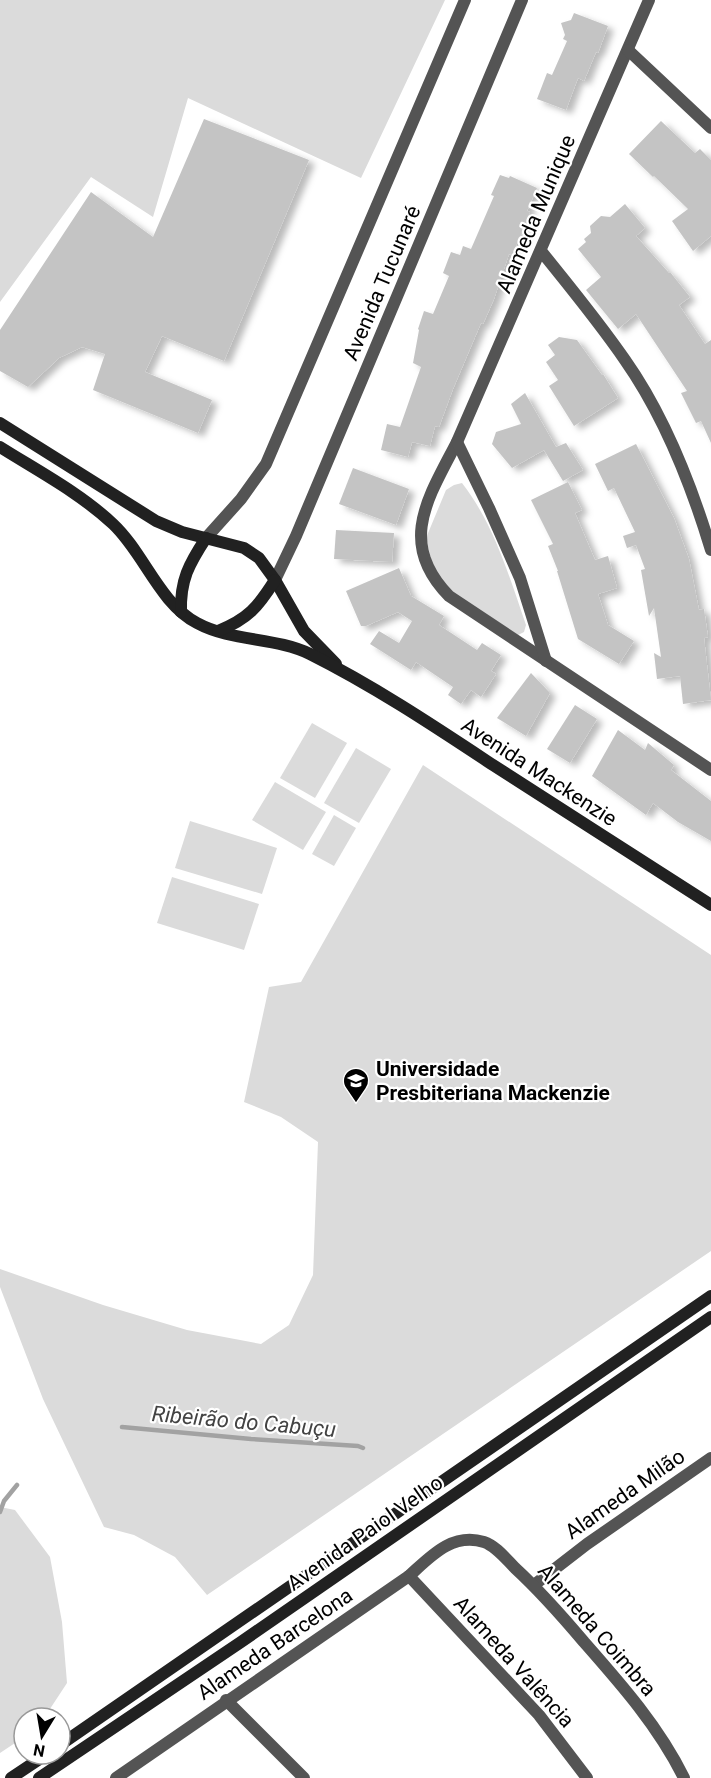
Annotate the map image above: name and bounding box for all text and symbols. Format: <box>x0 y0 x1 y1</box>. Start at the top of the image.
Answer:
street label: Alameda Munique <box>492 131 580 297</box>
street label: Avenida Tucunaré <box>339 202 425 364</box>
street label: Avenida Mackenzie <box>457 713 621 831</box>
place label: Universidade Presbiteriana Mackenzie <box>376 1057 610 1105</box>
school or university icon: Universidade Presbiteriana Mackenzie <box>341 1066 371 1104</box>
water label: Ribeirão do Cabuçu <box>151 1401 337 1442</box>
street label: Alameda Milão <box>561 1444 689 1544</box>
street label: Avenida Paiol Velho <box>283 1470 447 1596</box>
street label: Alameda Coimbra <box>533 1559 661 1701</box>
street label: Alameda Barcelona <box>193 1583 357 1705</box>
street label: Alameda Valência <box>449 1592 579 1732</box>
north arrow <box>12 1706 72 1766</box>
text: N <box>32 1740 47 1761</box>

